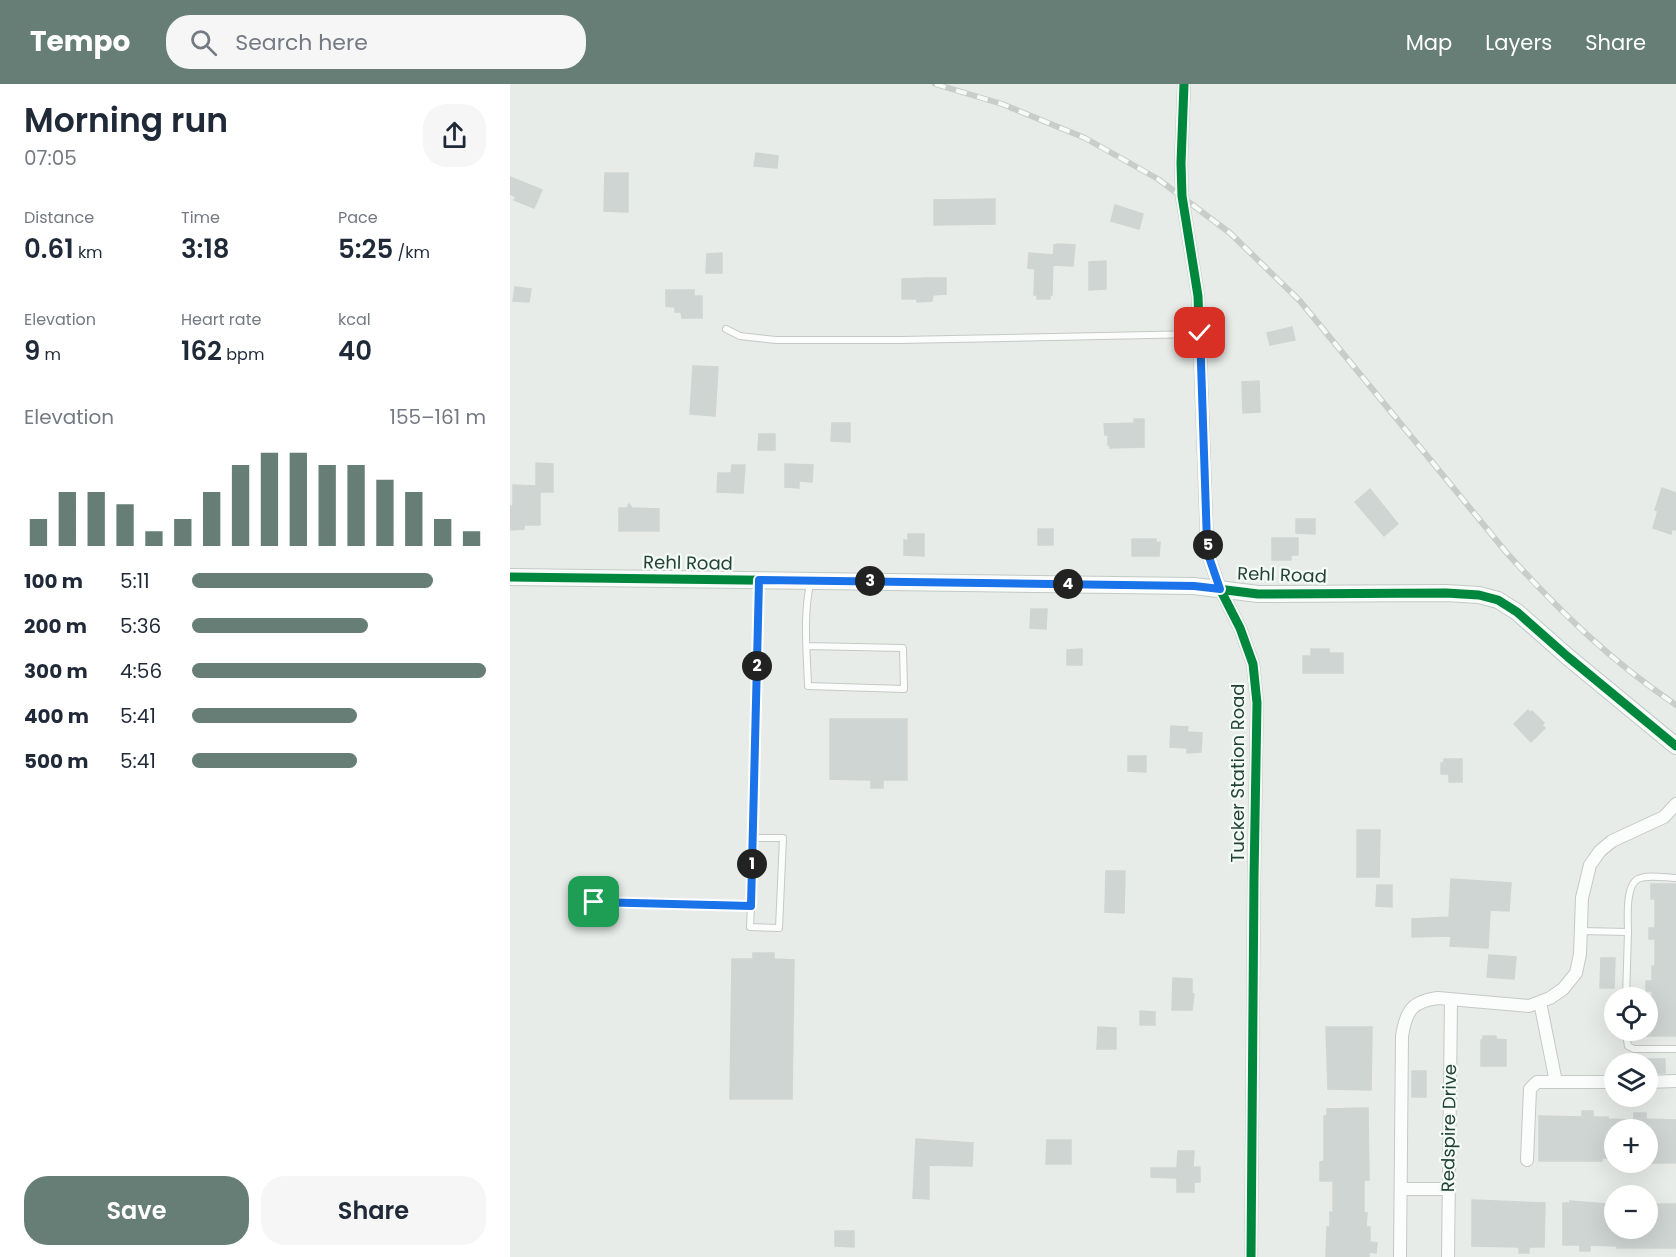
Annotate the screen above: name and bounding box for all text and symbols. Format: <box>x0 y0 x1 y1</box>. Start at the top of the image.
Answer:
search box <box>166 15 586 69</box>
text: Tempo <box>30 22 130 61</box>
icon: search <box>187 26 220 59</box>
text: Search here <box>235 27 368 58</box>
text: Map <box>1406 28 1452 57</box>
text: Layers <box>1485 28 1552 57</box>
text: Share <box>1585 28 1646 57</box>
text: Morning run <box>24 97 228 144</box>
button: share <box>423 104 486 167</box>
text: 07:05 <box>24 144 77 172</box>
text: Distance <box>24 206 94 229</box>
text: Time <box>181 206 220 229</box>
text: Pace <box>338 206 378 229</box>
text: 0.61 <box>24 231 74 267</box>
text: 3:18 <box>181 231 230 267</box>
text: 5:25 <box>338 231 393 267</box>
text: km <box>74 241 103 264</box>
text: /km <box>393 241 430 264</box>
pin <box>1174 307 1225 358</box>
text: Elevation <box>24 308 96 331</box>
text: Heart rate <box>181 308 261 331</box>
text: kcal <box>338 308 371 331</box>
icon: check <box>1183 316 1216 349</box>
text: 9 <box>24 333 40 369</box>
text: 162 <box>181 333 222 369</box>
text: 40 <box>338 333 372 369</box>
text: m <box>40 343 61 366</box>
text: bpm <box>222 343 264 366</box>
text: Elevation <box>24 403 114 431</box>
text: 155–161 m <box>390 403 486 431</box>
pin: 5 <box>1193 530 1223 560</box>
text: 5 <box>1203 533 1213 556</box>
street label: Rehl Road <box>643 549 733 576</box>
street label: Rehl Road <box>1237 560 1327 589</box>
pin: 3 <box>855 566 885 596</box>
text: 100 m <box>24 567 83 595</box>
text: 5:11 <box>120 567 150 595</box>
text: 3 <box>865 569 875 592</box>
pin: 4 <box>1053 569 1083 599</box>
text: 4 <box>1063 572 1073 595</box>
text: 200 m <box>24 612 87 640</box>
text: 5:36 <box>120 612 161 640</box>
pin: 2 <box>742 651 772 681</box>
text: 2 <box>752 654 762 677</box>
text: 300 m <box>24 657 88 685</box>
text: 4:56 <box>120 657 162 685</box>
street label: Tucker Station Road <box>1225 683 1250 863</box>
text: 400 m <box>24 702 89 730</box>
text: 5:41 <box>120 702 156 730</box>
text: 500 m <box>24 747 89 775</box>
text: 5:41 <box>120 747 156 775</box>
pin: 1 <box>737 849 767 879</box>
text: 1 <box>749 852 755 875</box>
pin <box>568 876 619 927</box>
icon: arrive <box>577 885 610 918</box>
map controls <box>1604 987 1658 1239</box>
button: locate <box>1604 987 1658 1041</box>
button: layers <box>1604 1053 1658 1107</box>
street label: Redspire Drive <box>1435 1064 1462 1192</box>
button: + <box>1604 1119 1658 1173</box>
button: Save <box>24 1176 249 1245</box>
button: Share <box>261 1176 486 1245</box>
button: − <box>1604 1185 1658 1239</box>

